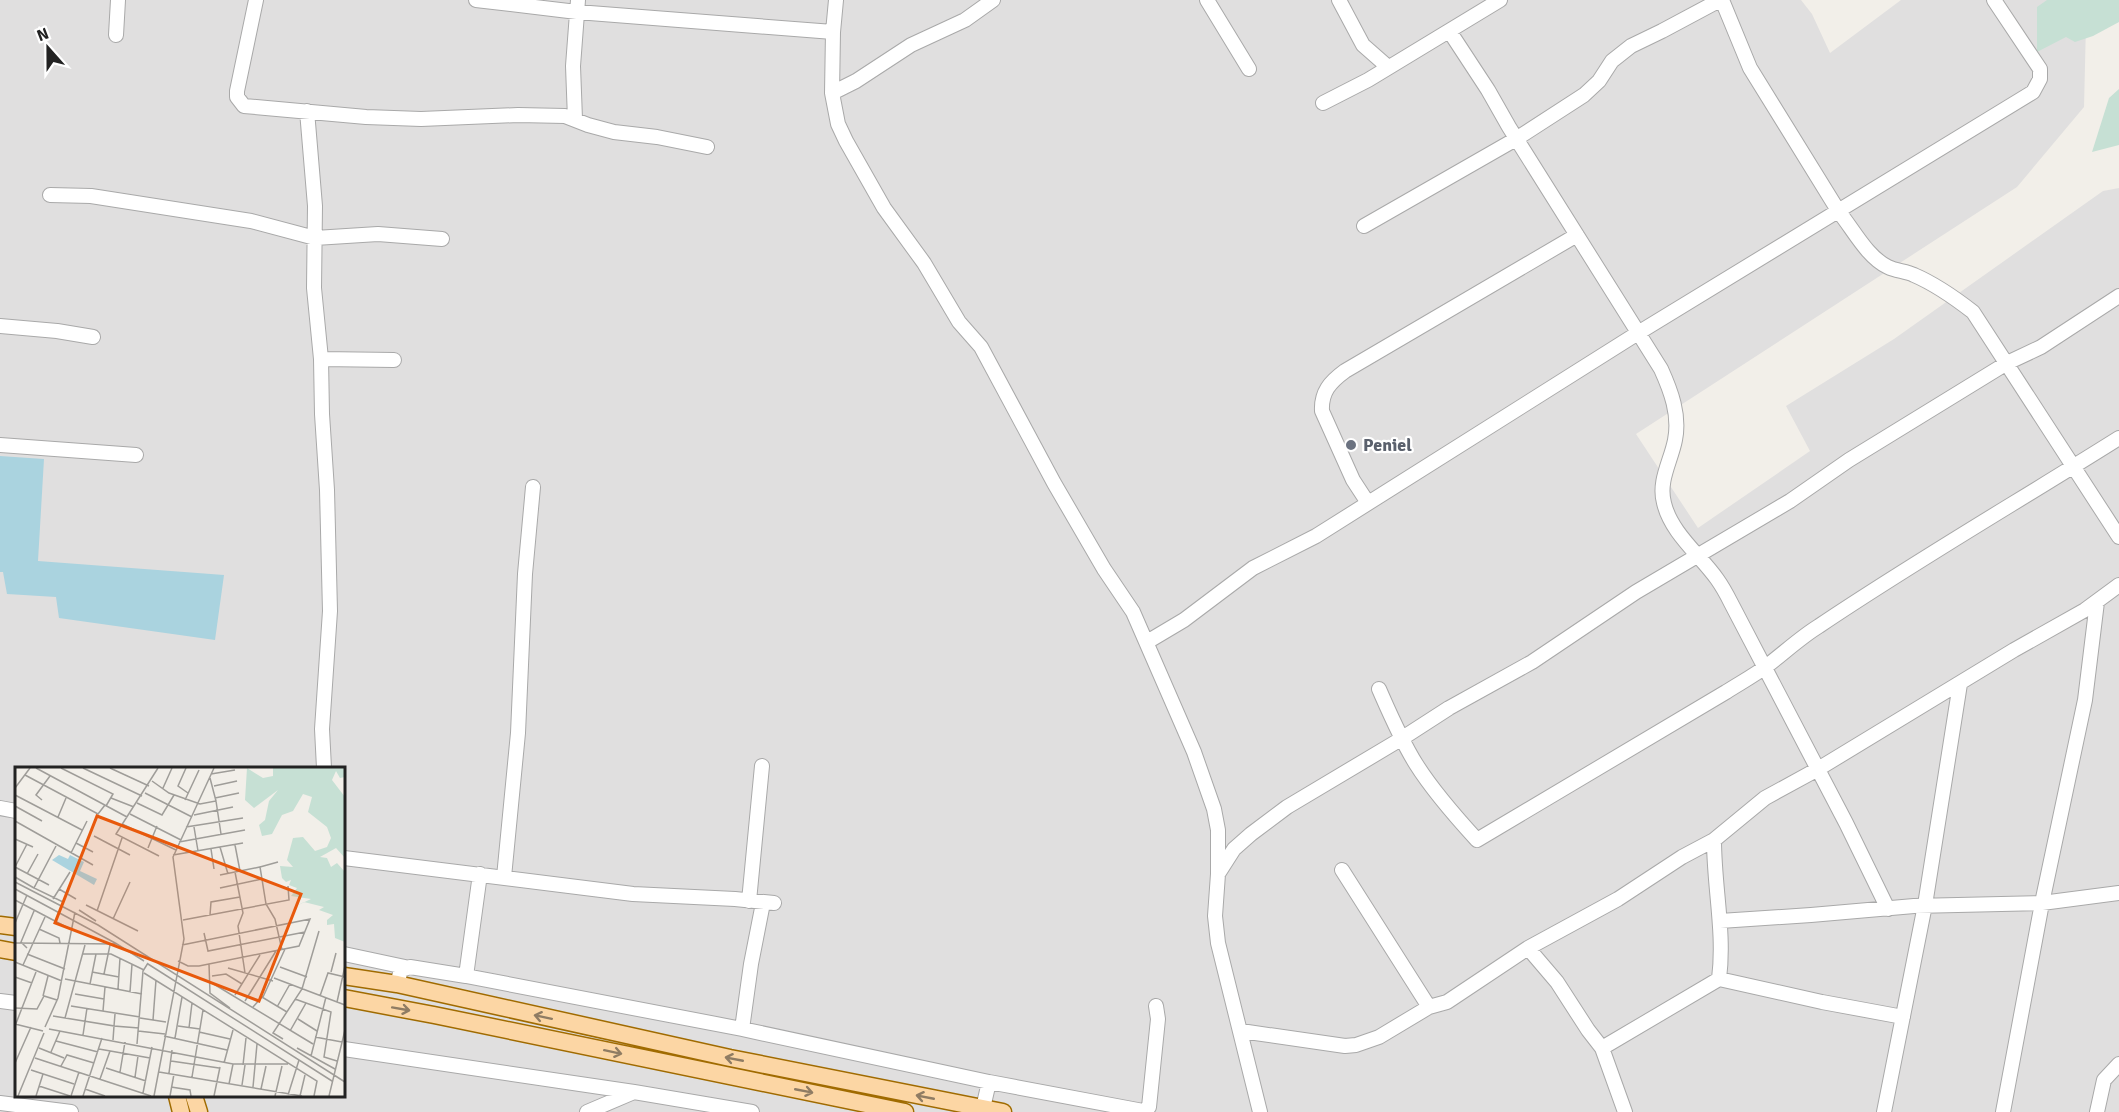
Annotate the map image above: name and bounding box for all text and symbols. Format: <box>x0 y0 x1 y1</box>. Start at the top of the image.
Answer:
north arrow <box>18 18 78 78</box>
text: N <box>34 24 52 46</box>
place label: Peniel <box>1363 434 1412 456</box>
marker: Peniel <box>1344 438 1358 452</box>
inset map <box>15 767 345 1097</box>
one-way arrow <box>391 1004 410 1015</box>
one-way arrow <box>534 1011 554 1022</box>
one-way arrow <box>602 1047 622 1058</box>
one-way arrow <box>725 1053 744 1064</box>
one-way arrow <box>793 1086 813 1097</box>
one-way arrow <box>916 1090 935 1102</box>

